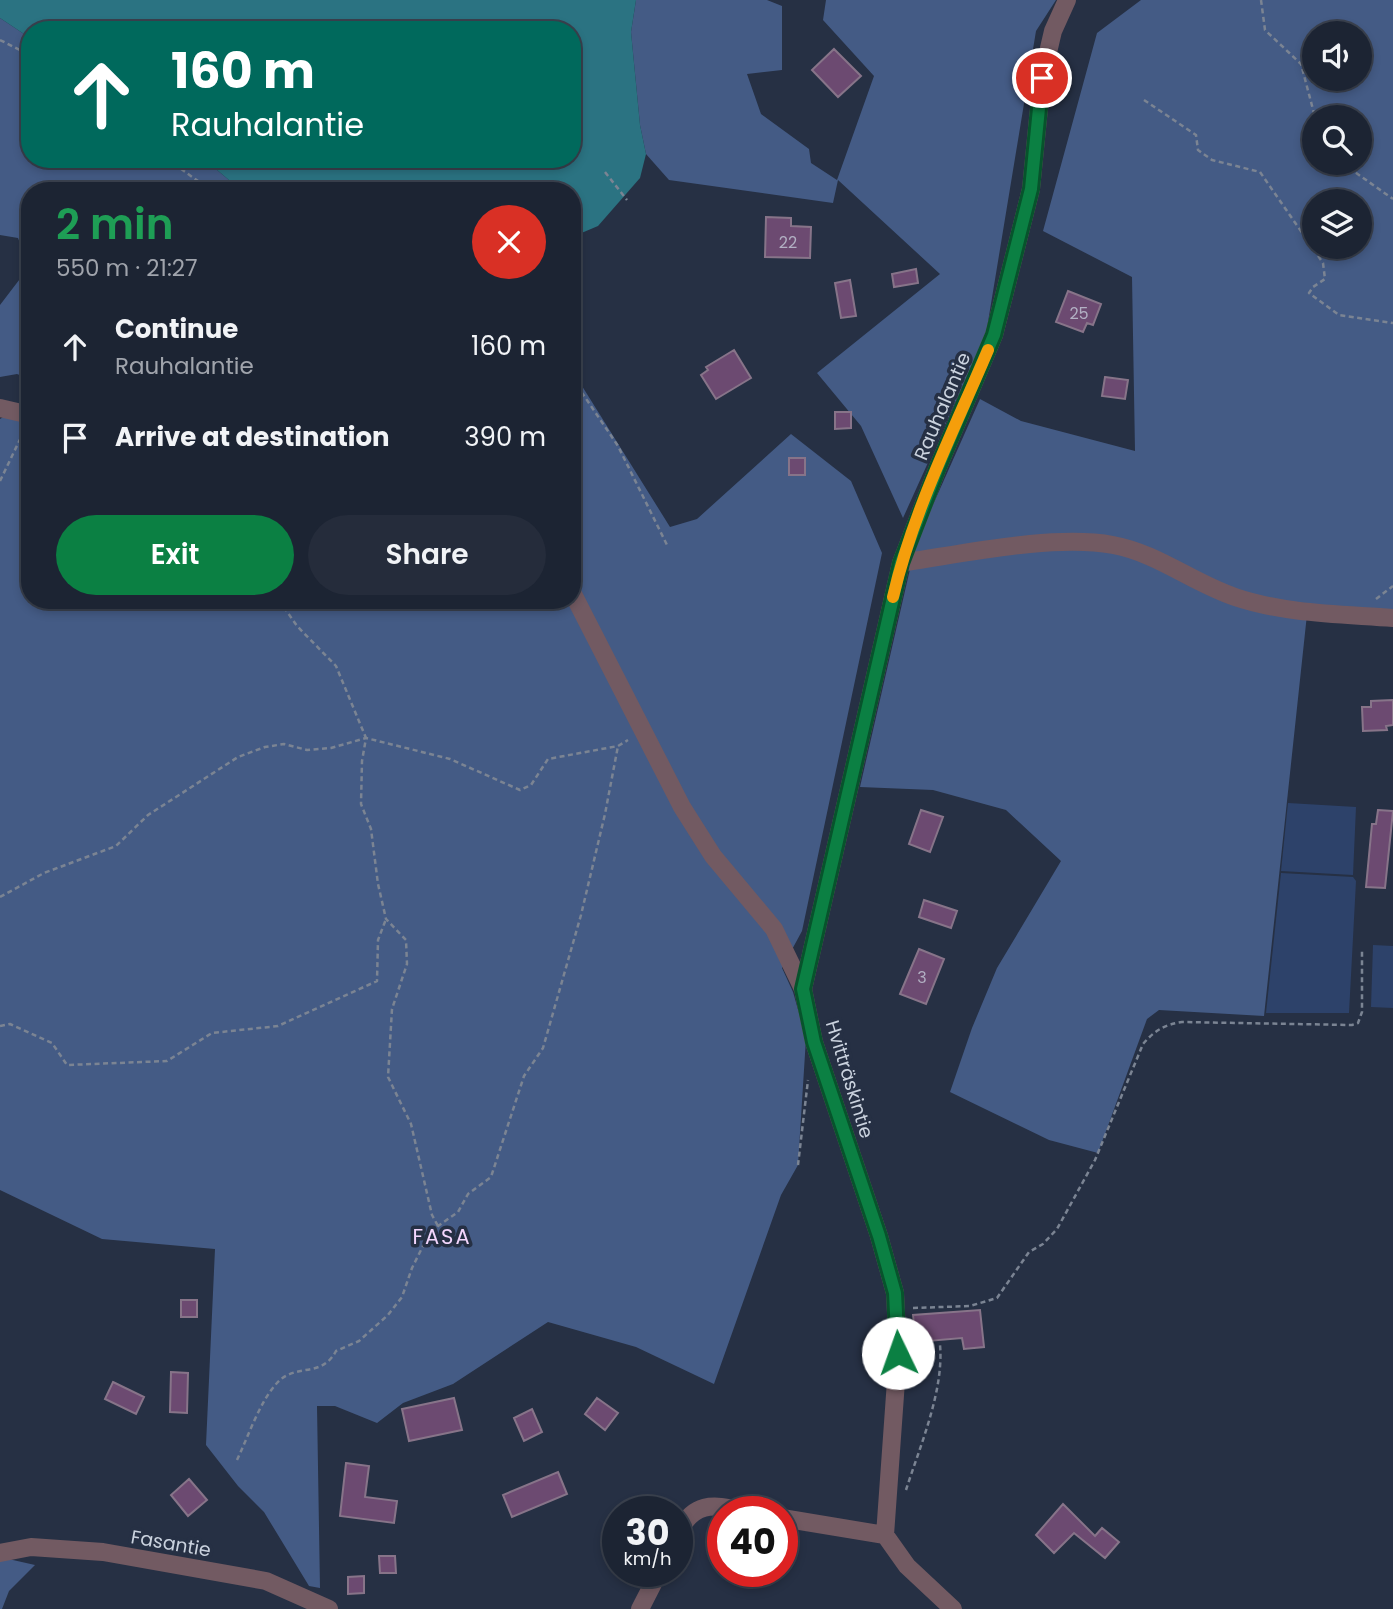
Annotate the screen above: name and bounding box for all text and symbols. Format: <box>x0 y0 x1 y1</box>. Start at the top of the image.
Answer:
map controls <box>1302 21 1372 259</box>
button: sound <box>1302 21 1372 91</box>
text: 160 m <box>171 37 315 105</box>
pin <box>1012 48 1072 108</box>
icon: ahead <box>56 49 147 140</box>
icon: arrive <box>1023 59 1061 97</box>
text: Rauhalantie <box>171 102 364 147</box>
button: search <box>1302 105 1372 175</box>
button: layers <box>1302 189 1372 259</box>
text: 2 min <box>56 195 174 254</box>
button: close <box>472 205 546 279</box>
house number: 22 <box>779 231 797 254</box>
text: 550 m · 21:27 <box>56 252 198 284</box>
house number: 25 <box>1069 302 1089 325</box>
text: Continue <box>115 311 238 347</box>
icon: ahead <box>56 328 94 366</box>
text: 160 m <box>471 328 546 364</box>
street label: Rauhalantie <box>908 348 977 464</box>
text: Rauhalantie <box>115 350 254 382</box>
icon: arrive <box>56 419 94 457</box>
text: Arrive at destination <box>115 419 390 455</box>
text: 390 m <box>464 419 546 455</box>
button: Exit <box>56 515 294 595</box>
button: Share <box>308 515 546 595</box>
house number: 3 <box>917 966 927 989</box>
street label: Hvitträskintie <box>819 1017 880 1142</box>
district label: FASA <box>412 1222 472 1251</box>
position arrow <box>861 1316 935 1390</box>
speed limit sign: 40 <box>707 1496 798 1587</box>
text: 30 <box>626 1508 670 1557</box>
street label: Fasantie <box>129 1523 213 1564</box>
text: km/h <box>624 1546 671 1571</box>

